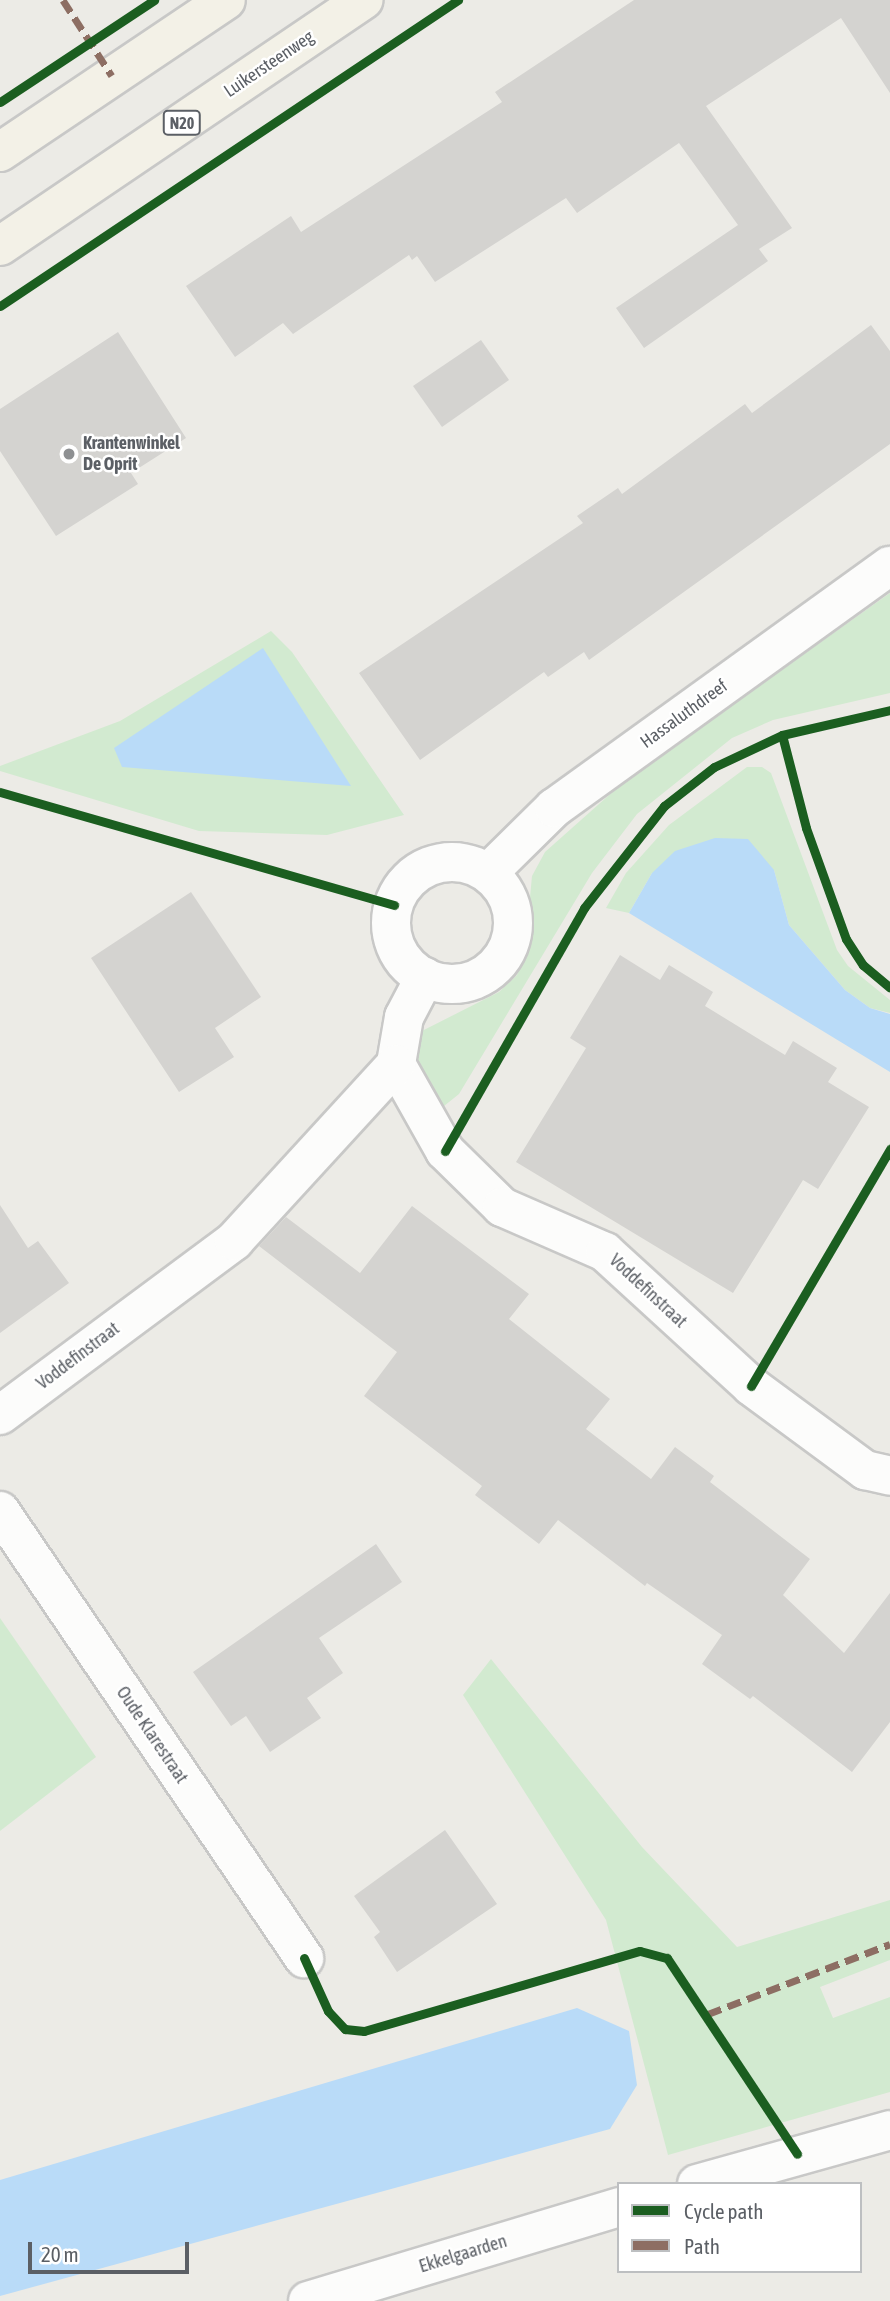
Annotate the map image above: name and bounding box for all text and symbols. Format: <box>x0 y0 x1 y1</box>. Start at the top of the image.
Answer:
street label: Luikersteenweg <box>220 26 318 102</box>
road number: N20 <box>163 111 201 136</box>
place label: Krantenwinkel De Oprit <box>83 433 180 476</box>
marker: Krantenwinkel De Oprit <box>61 446 77 462</box>
street label: Hassaluthdreef <box>636 675 732 753</box>
street label: Voddefinstraat <box>605 1250 691 1332</box>
street label: Voddefinstraat <box>32 1318 124 1394</box>
street label: Oude Klarestraat <box>112 1682 192 1788</box>
legend <box>617 2182 862 2273</box>
text: Cycle path <box>684 2199 763 2223</box>
scale bar <box>32 2228 192 2272</box>
street label: Ekkelgaarden <box>416 2230 510 2278</box>
text: Path <box>684 2234 720 2258</box>
text: 20 m <box>41 2242 79 2266</box>

